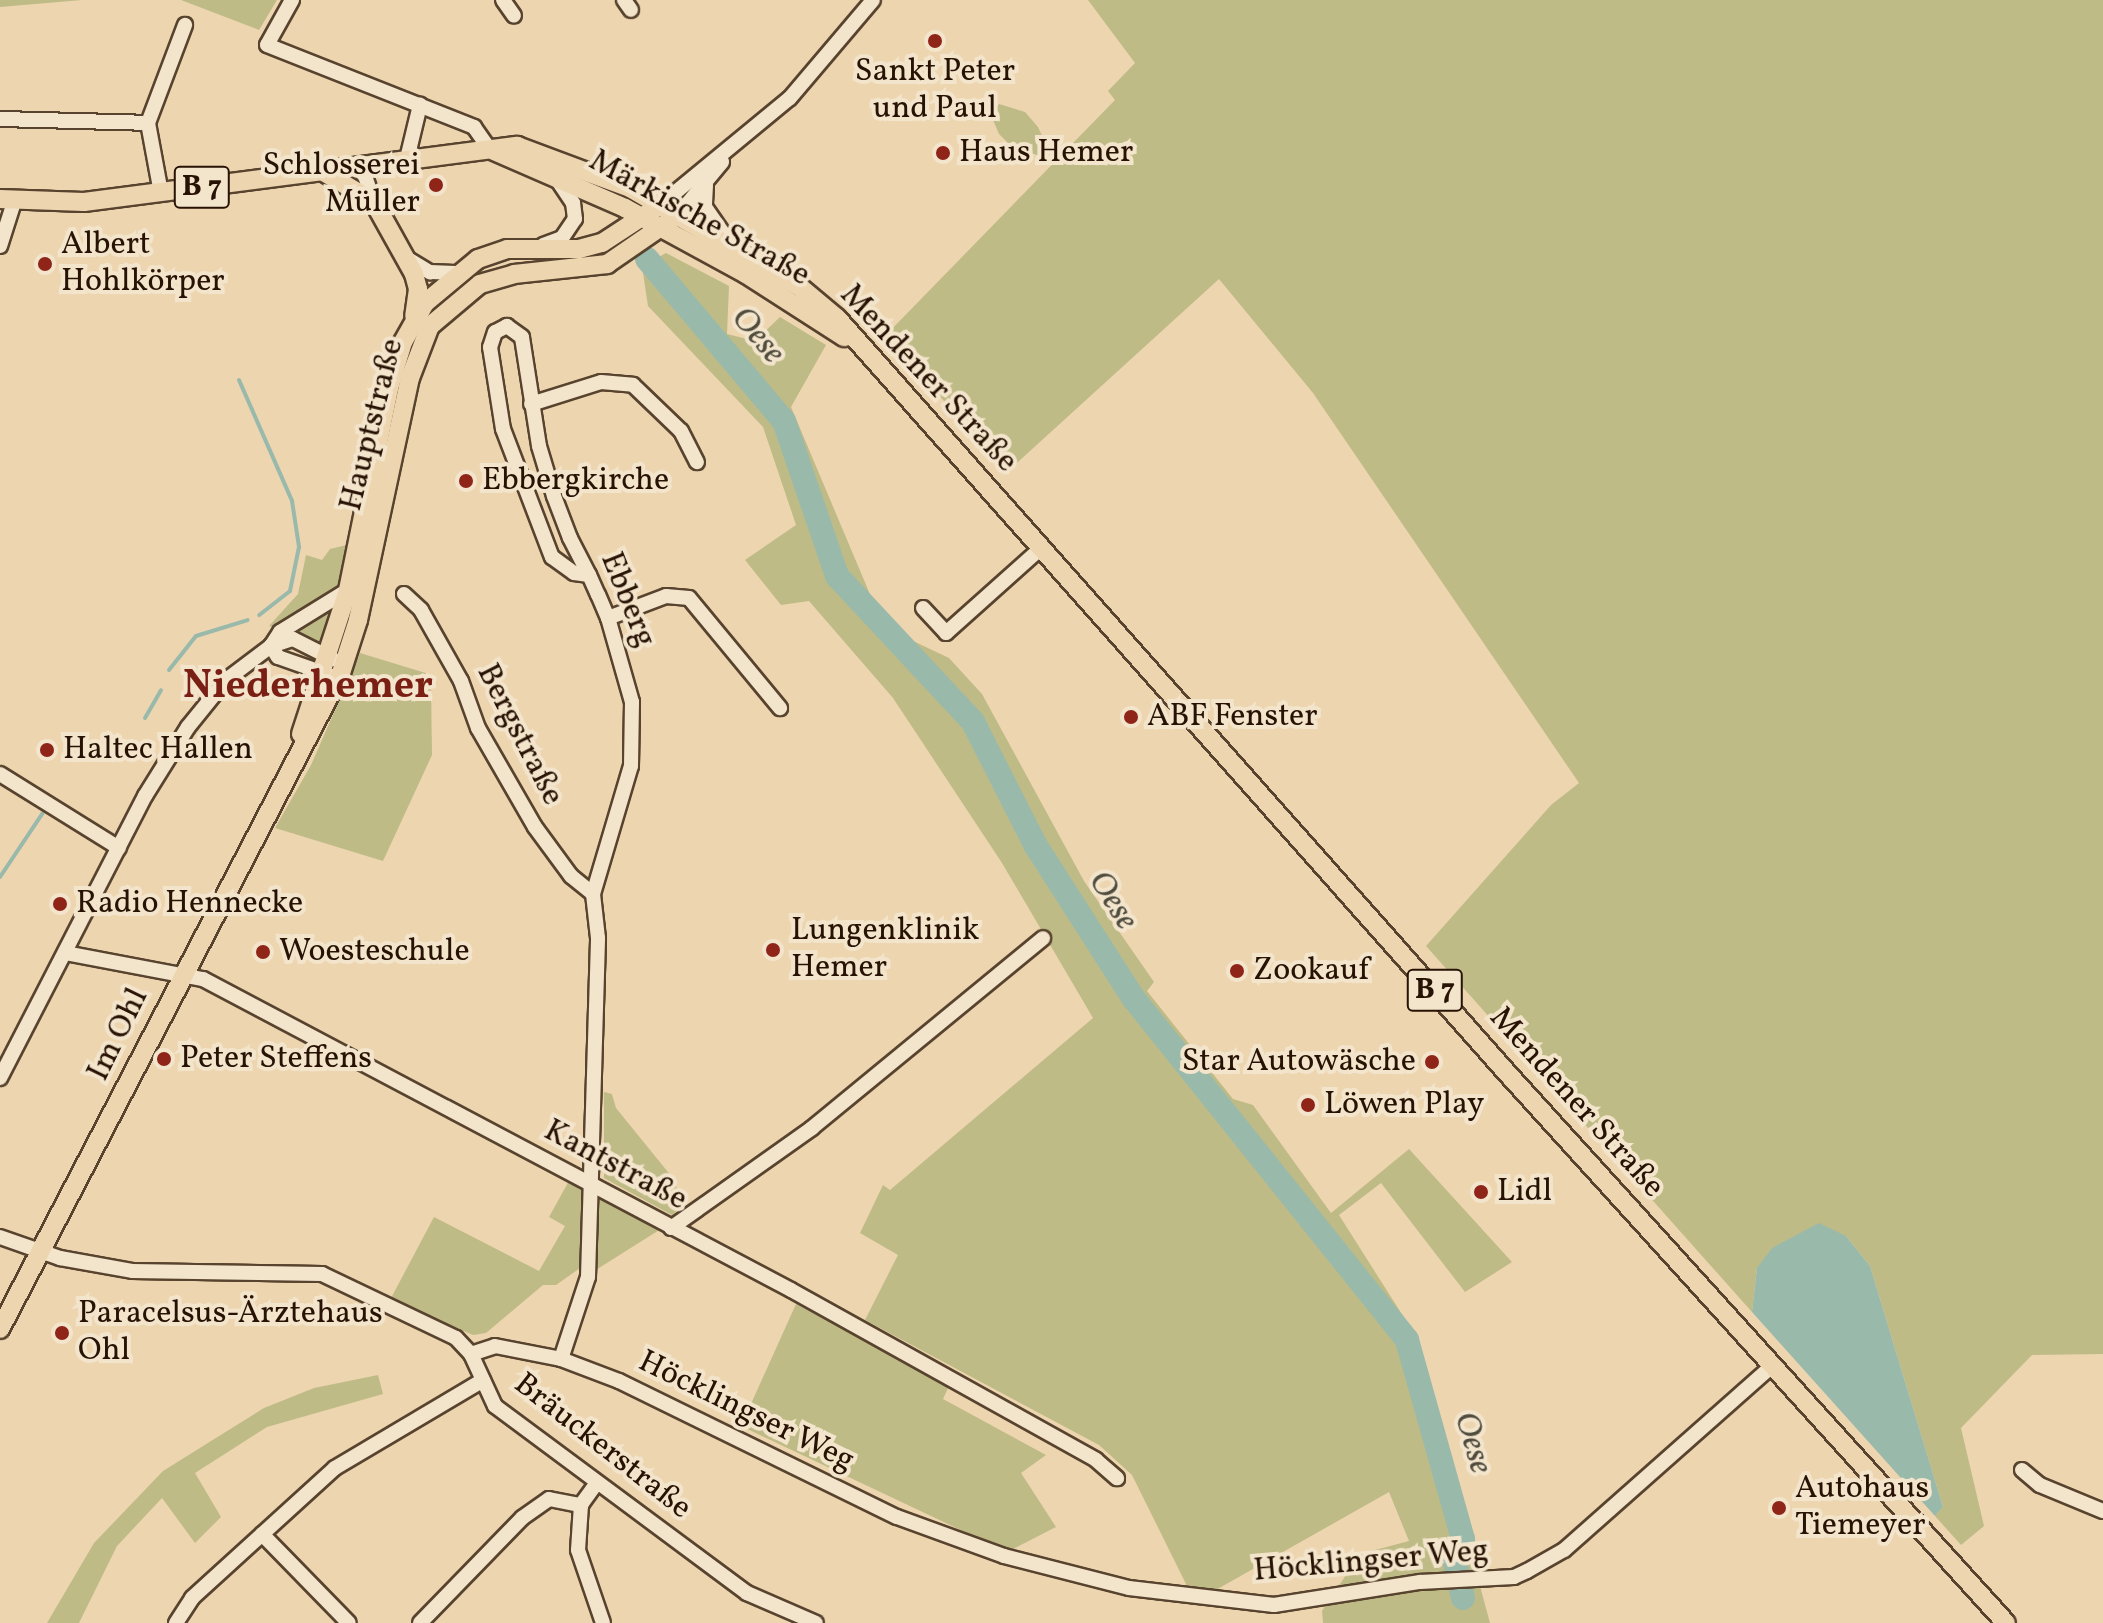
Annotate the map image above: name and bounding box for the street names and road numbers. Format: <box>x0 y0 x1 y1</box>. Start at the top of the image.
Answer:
street label: Märkische Straße <box>582 142 816 296</box>
road number: B 7 <box>172 161 232 213</box>
street label: Mendener Straße <box>831 277 1025 481</box>
street label: Hauptstraße <box>333 335 413 515</box>
street label: Ebberg <box>591 547 663 653</box>
street label: Bergstraße <box>467 658 571 812</box>
road number: B 7 <box>1405 964 1465 1016</box>
street label: Im Ohl <box>80 983 158 1087</box>
street label: Mendener Straße <box>1480 1000 1672 1206</box>
street label: Kantstraße <box>537 1112 693 1220</box>
street label: Höcklingser Weg <box>631 1343 861 1481</box>
street label: Bräuckerstraße <box>505 1366 699 1528</box>
street label: Höcklingser Weg <box>1252 1533 1490 1591</box>

